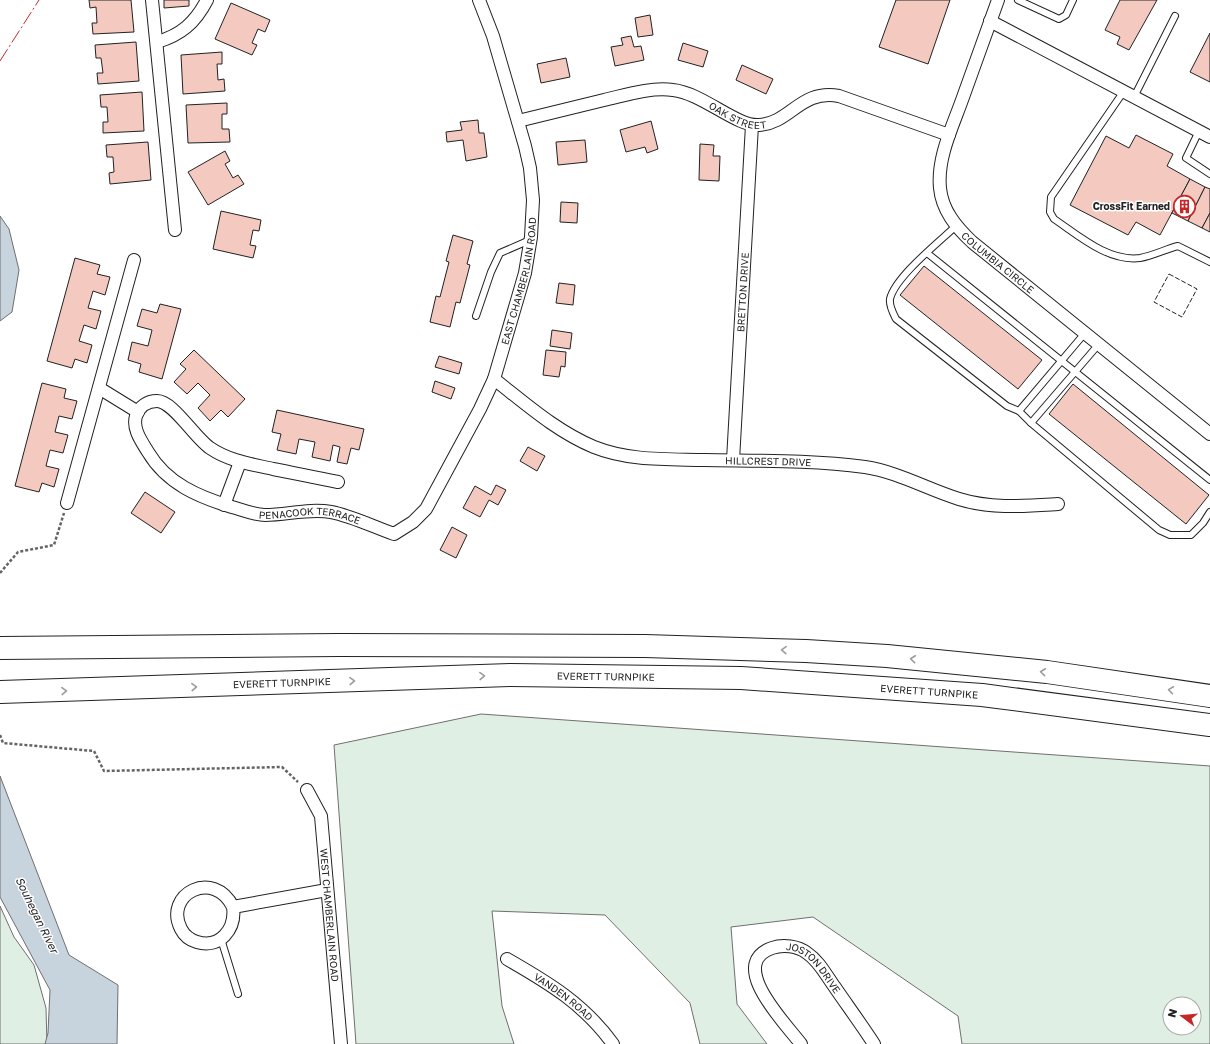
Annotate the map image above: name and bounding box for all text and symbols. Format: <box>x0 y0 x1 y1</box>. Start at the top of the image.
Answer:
street label: OAK STREET <box>707 99 767 131</box>
building icon: CrossFit Earned <box>1172 193 1198 219</box>
place label: CrossFit Earned <box>1093 200 1170 212</box>
street label: EAST CHAMBERLAIN ROAD <box>498 217 538 346</box>
street label: COLUMBIA CIRCLE <box>959 229 1036 296</box>
street label: BRETTON DRIVE <box>734 252 751 332</box>
street label: HILLCREST DRIVE <box>725 454 812 468</box>
street label: PENACOOK TERRACE <box>258 505 362 526</box>
one-way arrow <box>781 646 787 654</box>
one-way arrow <box>910 654 916 663</box>
one-way arrow <box>1040 667 1046 676</box>
street label: EVERETT TURNPIKE <box>557 670 655 683</box>
one-way arrow <box>479 672 485 681</box>
street label: EVERETT TURNPIKE <box>233 675 331 690</box>
one-way arrow <box>349 677 355 685</box>
one-way arrow <box>191 682 197 691</box>
street label: EVERETT TURNPIKE <box>880 682 979 701</box>
one-way arrow <box>1168 686 1174 695</box>
one-way arrow <box>61 687 67 695</box>
street label: WEST CHAMBERLAIN ROAD <box>318 848 342 982</box>
water label: Souhegan River <box>13 875 62 957</box>
street label: JOSTON DRIVE <box>786 940 843 995</box>
street label: VANDEN ROAD <box>532 970 596 1023</box>
north arrow <box>1162 996 1202 1036</box>
text: N <box>1165 1007 1179 1019</box>

